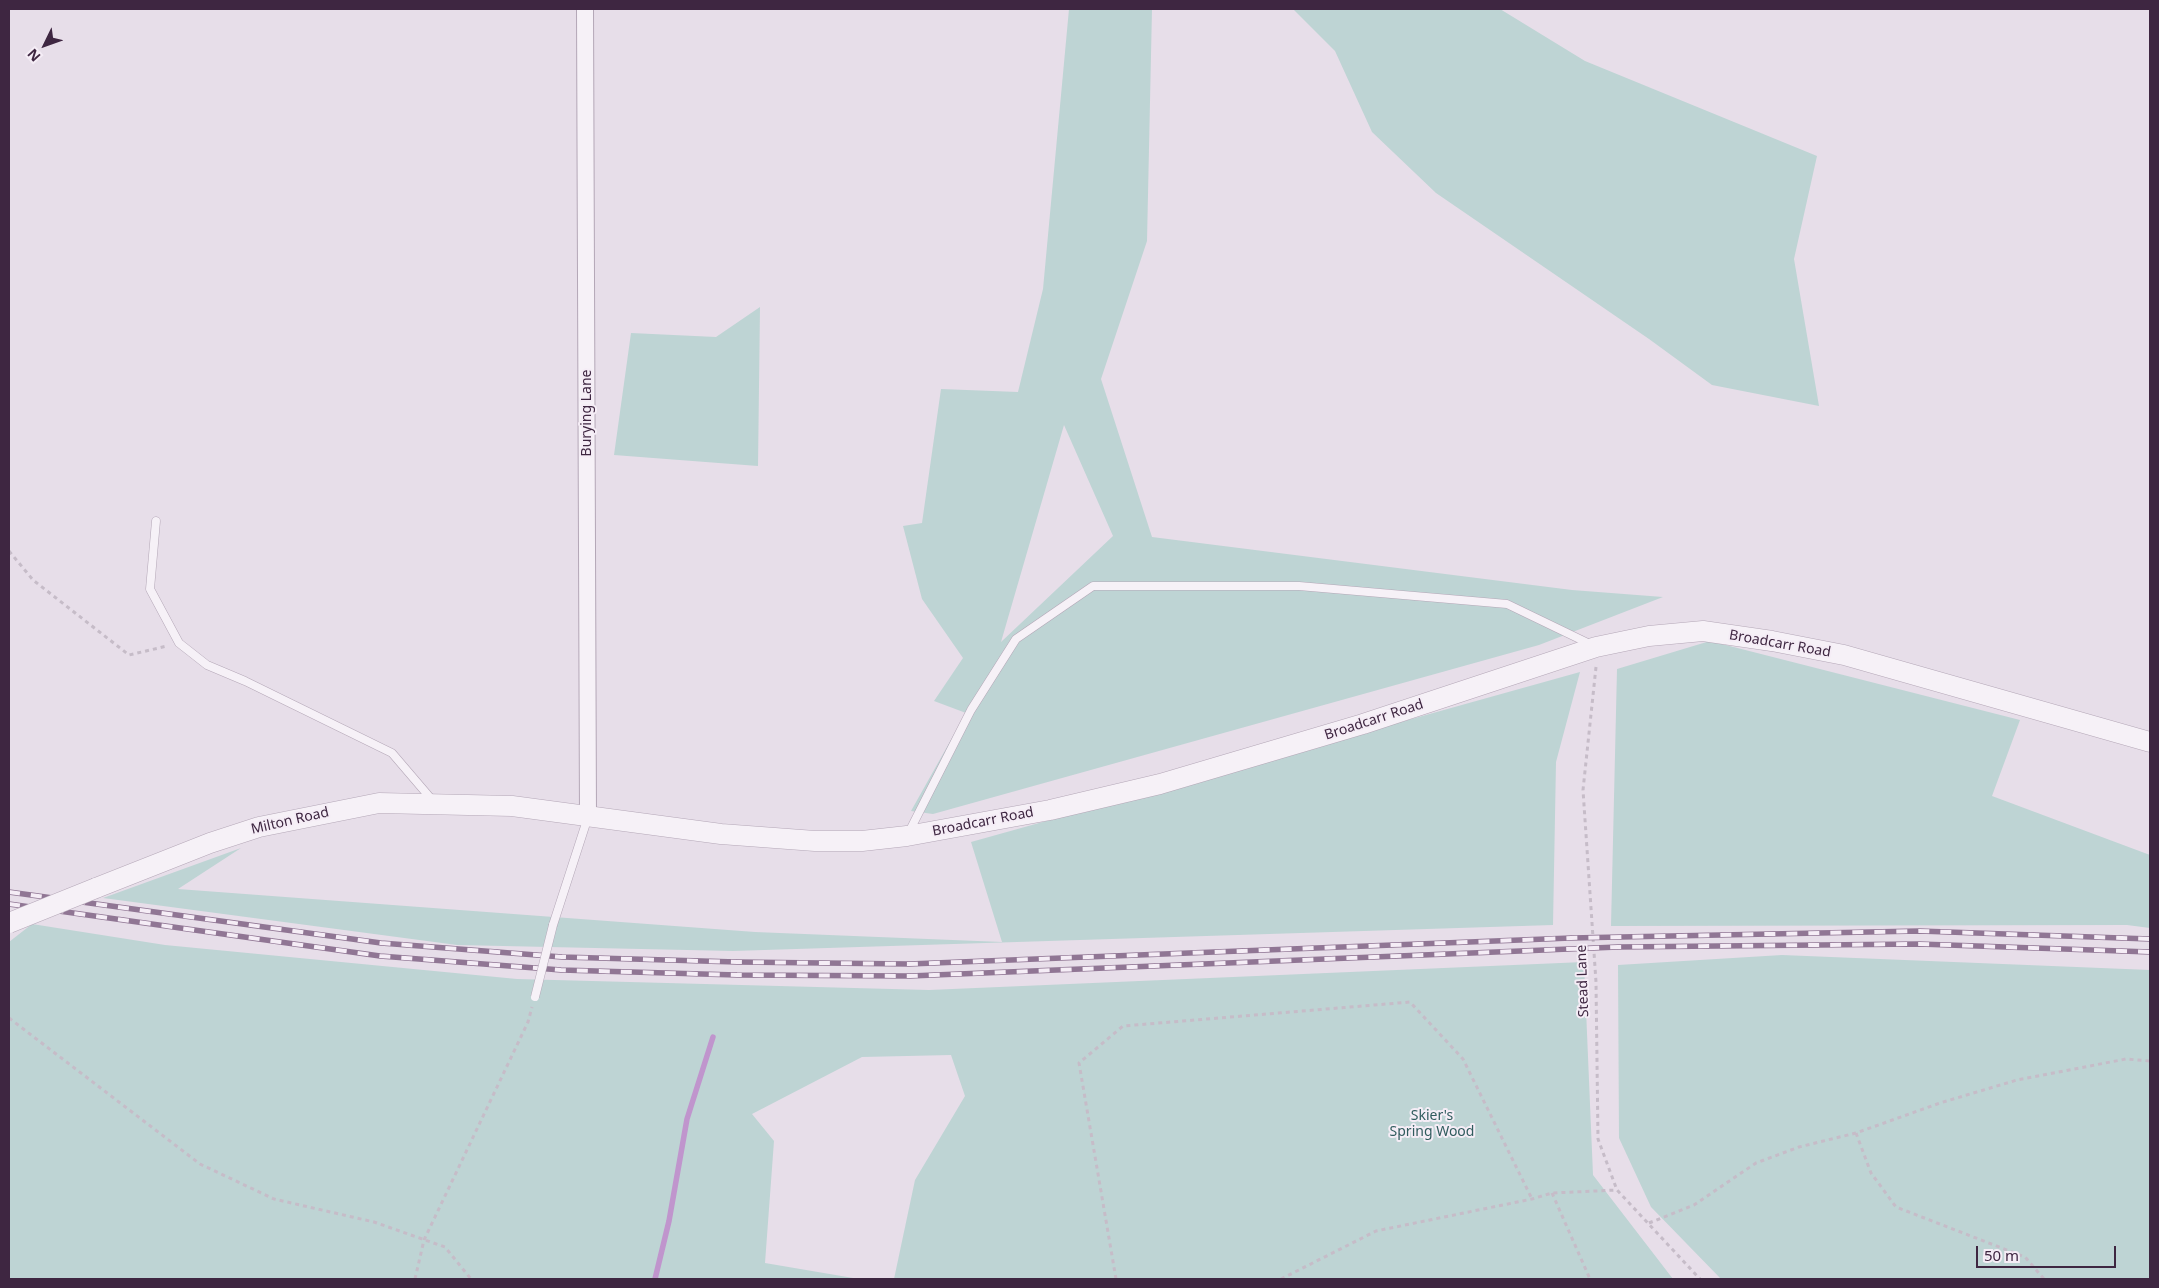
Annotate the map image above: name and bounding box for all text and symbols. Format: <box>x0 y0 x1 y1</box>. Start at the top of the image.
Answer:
north arrow <box>20 20 70 70</box>
text: N <box>23 45 44 66</box>
street label: Burying Lane <box>579 370 595 456</box>
street label: Broadcarr Road <box>1728 627 1832 661</box>
street label: Broadcarr Road <box>1322 696 1426 744</box>
street label: Milton Road <box>249 804 331 838</box>
street label: Broadcarr Road <box>931 804 1035 840</box>
street label: Stead Lane <box>1573 944 1593 1018</box>
park label: Skier's Spring Wood <box>1390 1108 1474 1140</box>
scale bar <box>1979 1236 2119 1268</box>
text: 50 m <box>1984 1245 2019 1265</box>

